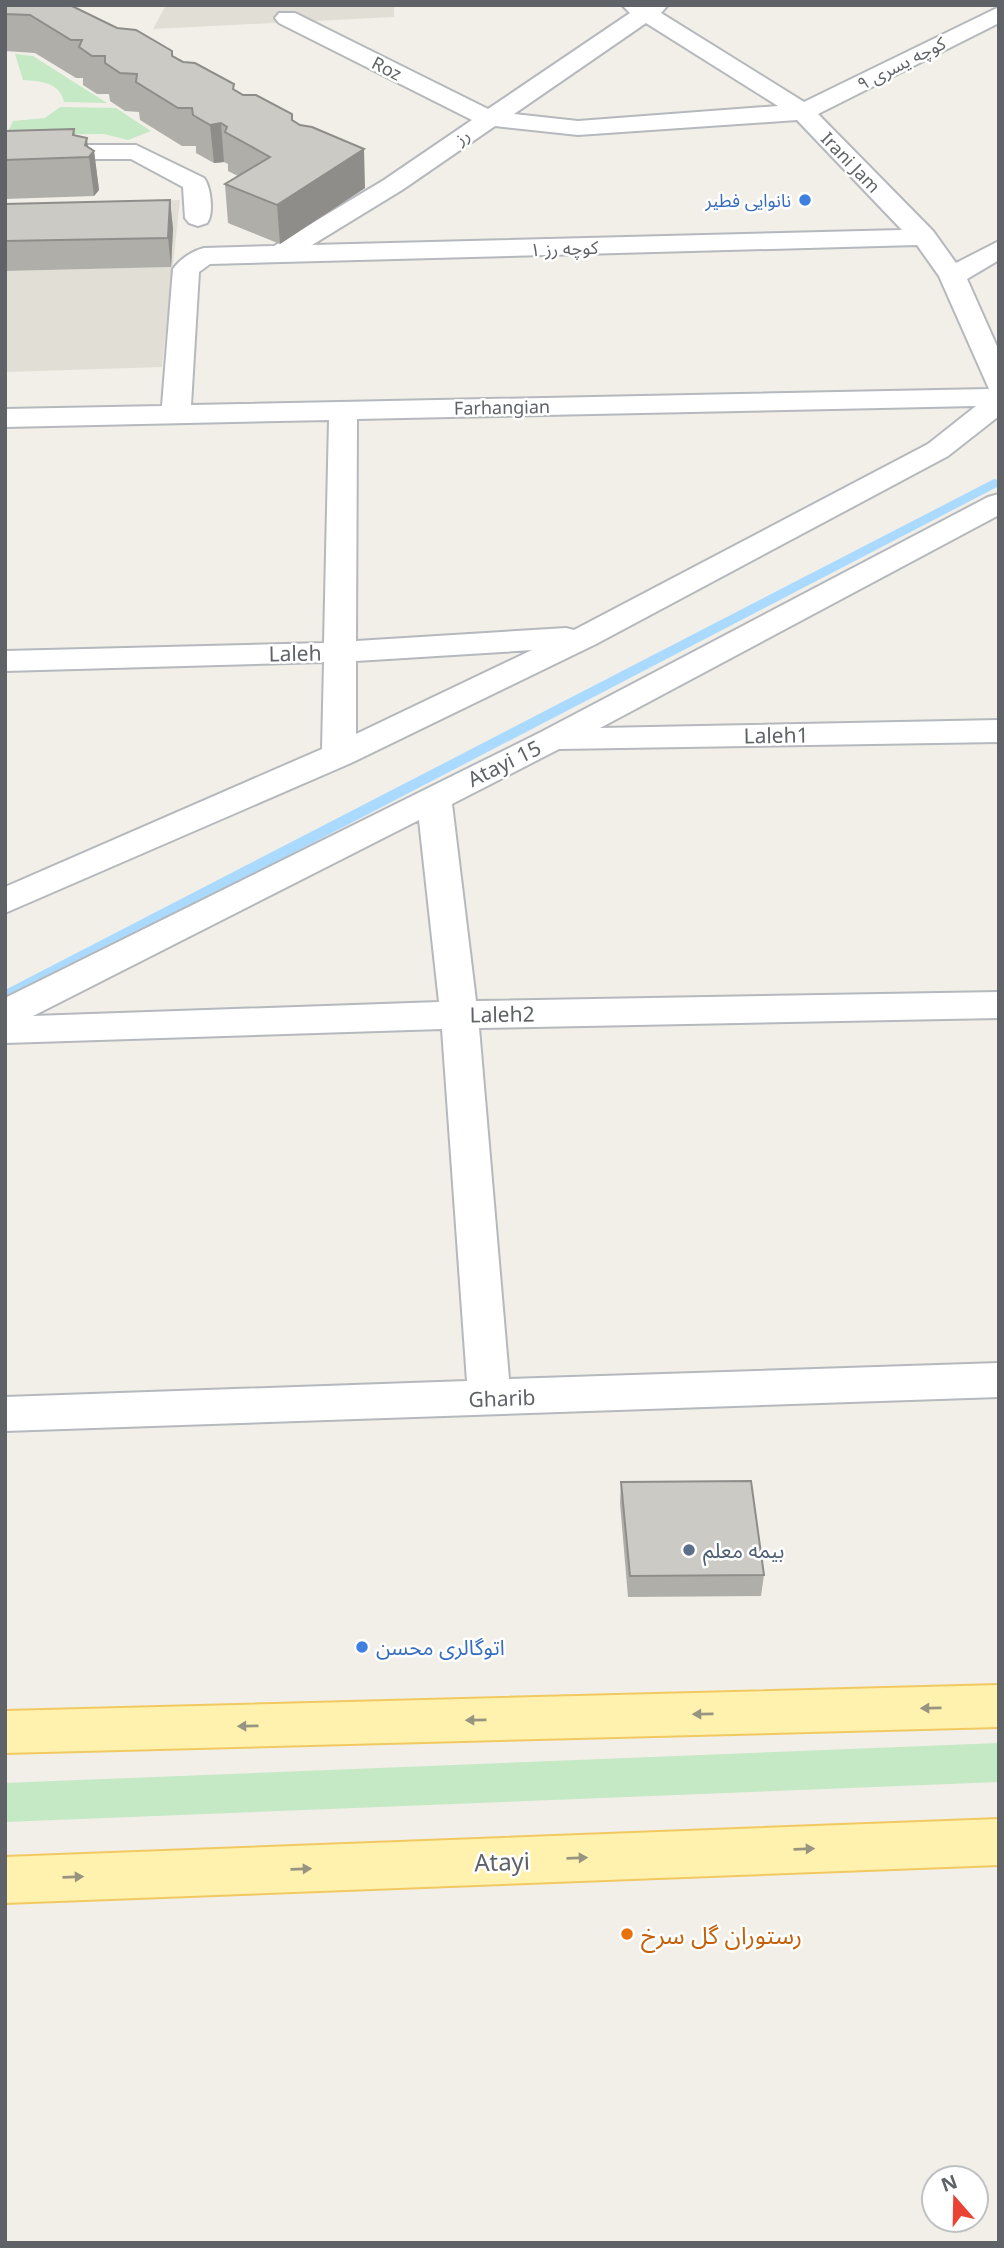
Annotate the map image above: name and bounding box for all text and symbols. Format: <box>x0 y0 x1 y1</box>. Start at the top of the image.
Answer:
street label: کوچه یسری ۹ <box>853 30 950 96</box>
street label: Roz <box>368 50 406 86</box>
street label: رز <box>449 122 474 150</box>
street label: Irani Jam <box>816 126 886 198</box>
place label: نانوایی فطیر <box>704 188 791 212</box>
marker: نانوایی فطیر <box>797 192 813 208</box>
street label: کوچه رز ۱ <box>530 235 599 261</box>
street label: Farhangian <box>454 394 550 420</box>
street label: Laleh <box>268 639 322 667</box>
street label: Laleh1 <box>743 720 809 750</box>
street label: Atayi 15 <box>463 733 545 793</box>
street label: Laleh2 <box>469 999 535 1029</box>
street label: Gharib <box>468 1383 536 1413</box>
place label: بیمه معلم <box>703 1536 784 1566</box>
marker: بیمه معلم <box>681 1542 697 1558</box>
place label: اتوگالری محسن <box>376 1633 505 1661</box>
marker: اتوگالری محسن <box>354 1639 370 1655</box>
one-way arrow <box>919 1703 941 1714</box>
one-way arrow <box>692 1708 714 1720</box>
one-way arrow <box>464 1714 486 1726</box>
one-way arrow <box>237 1720 259 1732</box>
street label: Atayi <box>473 1844 531 1878</box>
one-way arrow <box>794 1844 816 1855</box>
one-way arrow <box>566 1852 588 1864</box>
one-way arrow <box>290 1863 312 1874</box>
one-way arrow <box>63 1872 85 1883</box>
place label: رستوران گل سرخ <box>641 1918 802 1953</box>
marker: رستوران گل سرخ <box>619 1926 635 1942</box>
north arrow <box>920 2164 990 2234</box>
text: N <box>937 2168 961 2198</box>

